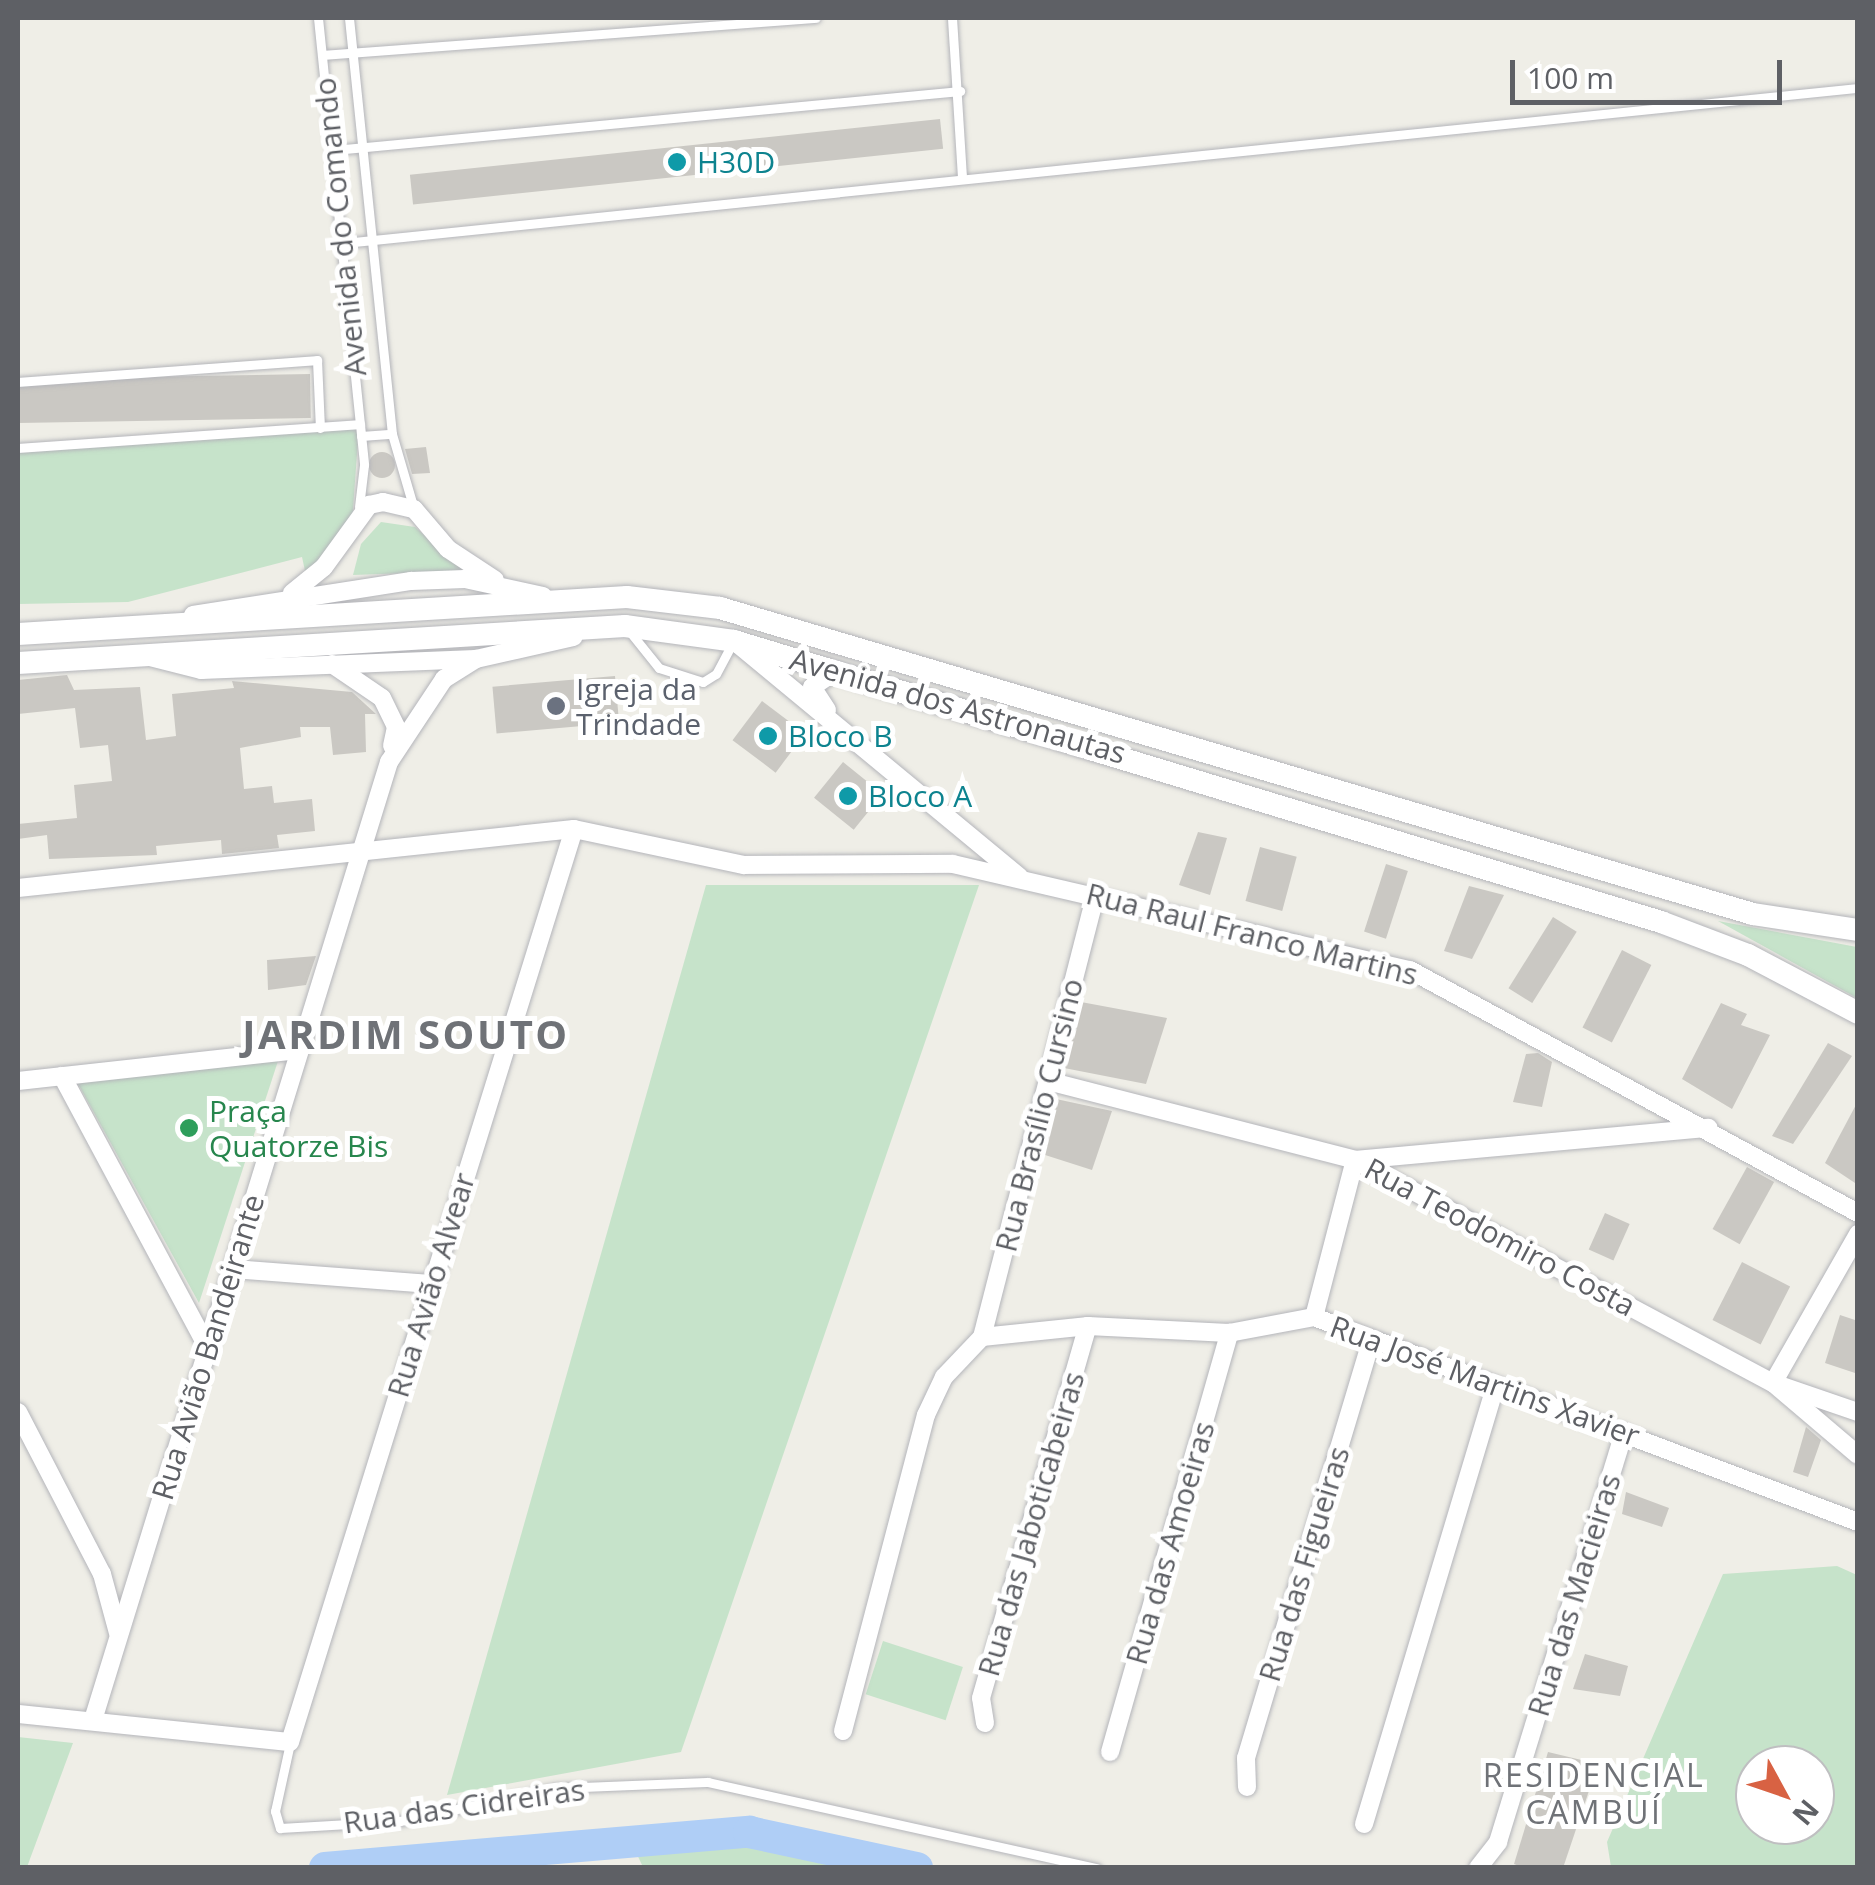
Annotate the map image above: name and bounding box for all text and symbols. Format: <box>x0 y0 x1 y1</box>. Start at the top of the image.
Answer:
scale bar <box>1515 40 1788 102</box>
text: 100 m <box>1527 57 1614 98</box>
street label: Avenida do Comando <box>306 76 374 378</box>
place label: H30D <box>697 144 775 180</box>
marker: H30D <box>666 151 688 173</box>
street label: Avenida dos Astronautas <box>786 641 1130 771</box>
place label: Igreja da Trindade <box>576 671 701 742</box>
marker: Igreja da Trindade <box>545 695 567 717</box>
place label: Bloco B <box>788 718 893 754</box>
marker: Bloco B <box>757 725 779 747</box>
place label: Bloco A <box>868 778 972 814</box>
marker: Bloco A <box>837 785 859 807</box>
street label: Rua Raul Franco Martins <box>1083 875 1421 993</box>
street label: Rua Brasílio Cursino <box>988 975 1090 1255</box>
district label: JARDIM SOUTO <box>242 1010 570 1058</box>
place label: Praça Quatorze Bis <box>209 1093 388 1164</box>
marker: Praça Quatorze Bis <box>178 1117 200 1139</box>
street label: Rua Teodomiro Costa <box>1359 1150 1641 1324</box>
street label: Rua Avião Alvear <box>380 1168 482 1402</box>
street label: Rua Avião Bandeirante <box>144 1190 272 1504</box>
street label: Rua José Martins Xavier <box>1325 1308 1645 1454</box>
street label: Rua das Jaboticabeiras <box>970 1368 1092 1680</box>
street label: Rua das Amoeiras <box>1118 1417 1222 1669</box>
street label: Rua das Figueiras <box>1251 1442 1357 1686</box>
street label: Rua das Macieiras <box>1520 1469 1628 1721</box>
north arrow <box>1735 1745 1835 1845</box>
district label: RESIDENCIAL CAMBUÍ <box>1483 1757 1705 1832</box>
street label: Rua das Cidreiras <box>341 1771 587 1841</box>
text: N <box>1785 1792 1828 1834</box>

